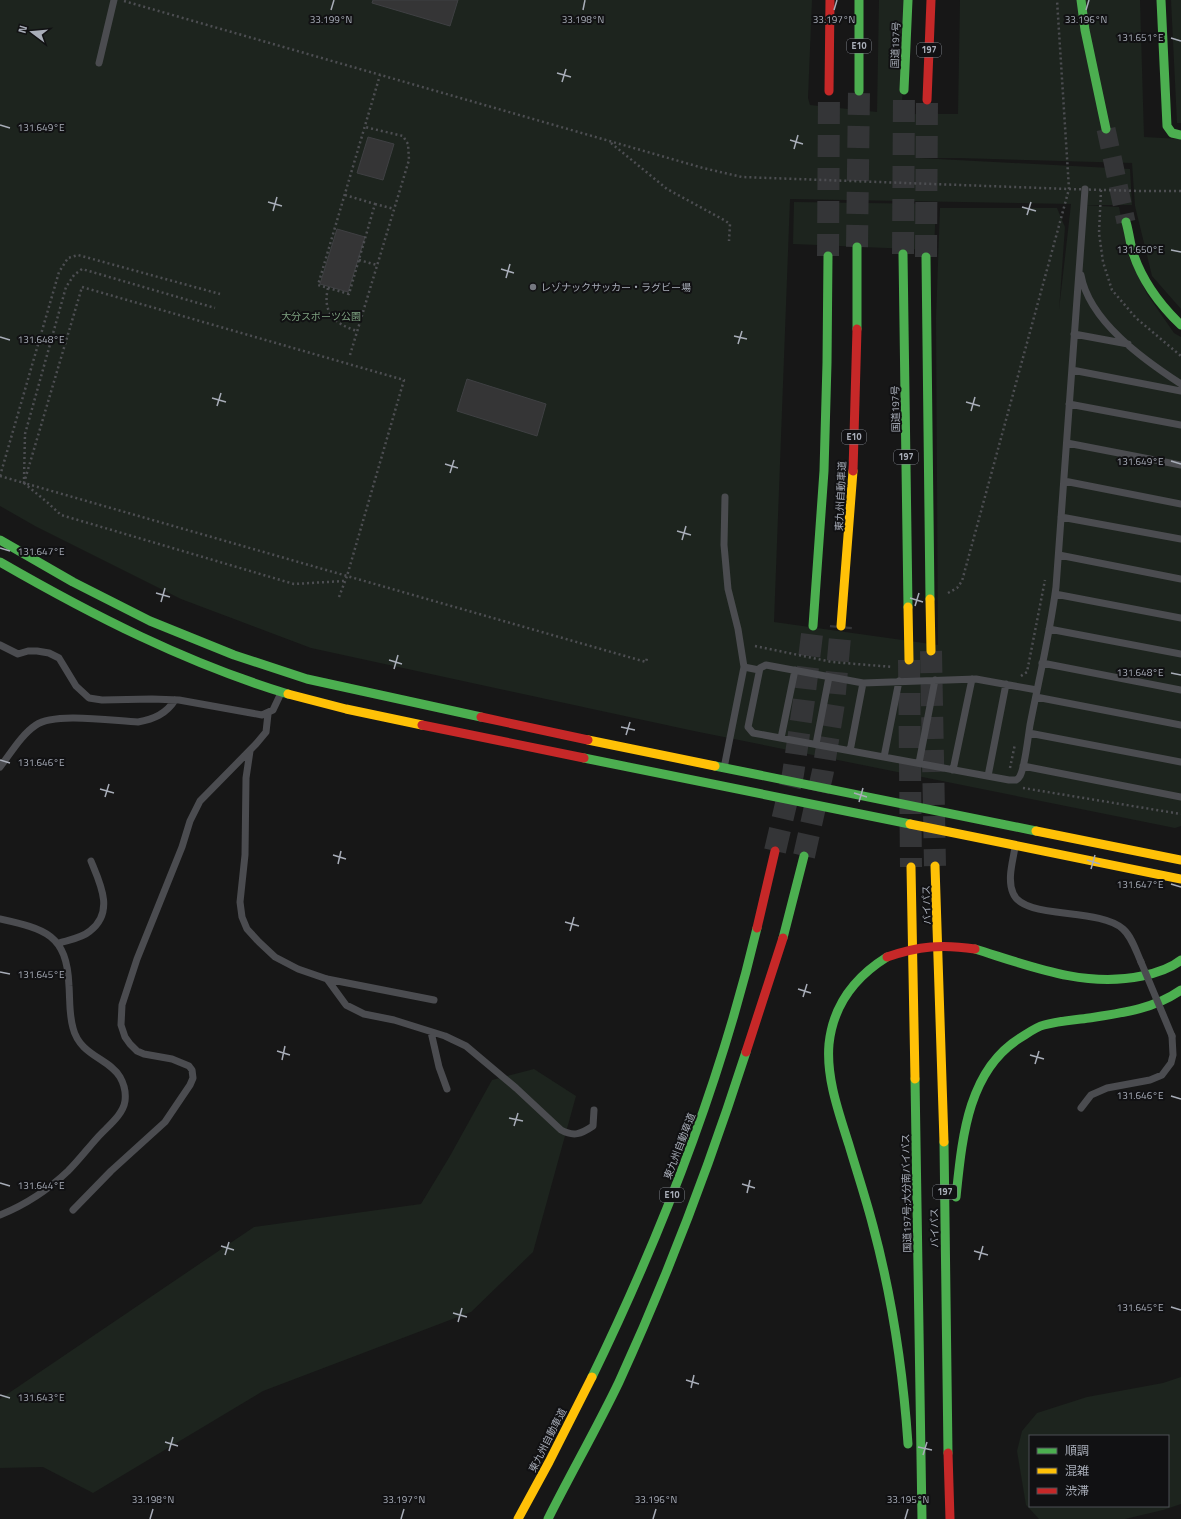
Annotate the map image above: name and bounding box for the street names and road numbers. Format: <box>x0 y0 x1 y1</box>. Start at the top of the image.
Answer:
street label: 国道197号 <box>887 21 904 69</box>
road number: E10 <box>847 39 871 53</box>
road number: 197 <box>917 43 941 57</box>
street label: 国道197号 <box>888 385 903 433</box>
road number: E10 <box>842 430 866 444</box>
road number: 197 <box>894 450 918 464</box>
street label: 東九州自動車道 <box>831 461 850 531</box>
street label: バイパス <box>918 885 935 925</box>
street label: 東九州自動車道 <box>660 1111 699 1182</box>
street label: 国道197号;大分南バイパス <box>898 1133 915 1253</box>
road number: 197 <box>933 1185 957 1199</box>
road number: E10 <box>660 1188 684 1202</box>
street label: バイパス <box>927 1208 942 1248</box>
street label: 東九州自動車道 <box>525 1406 570 1475</box>

